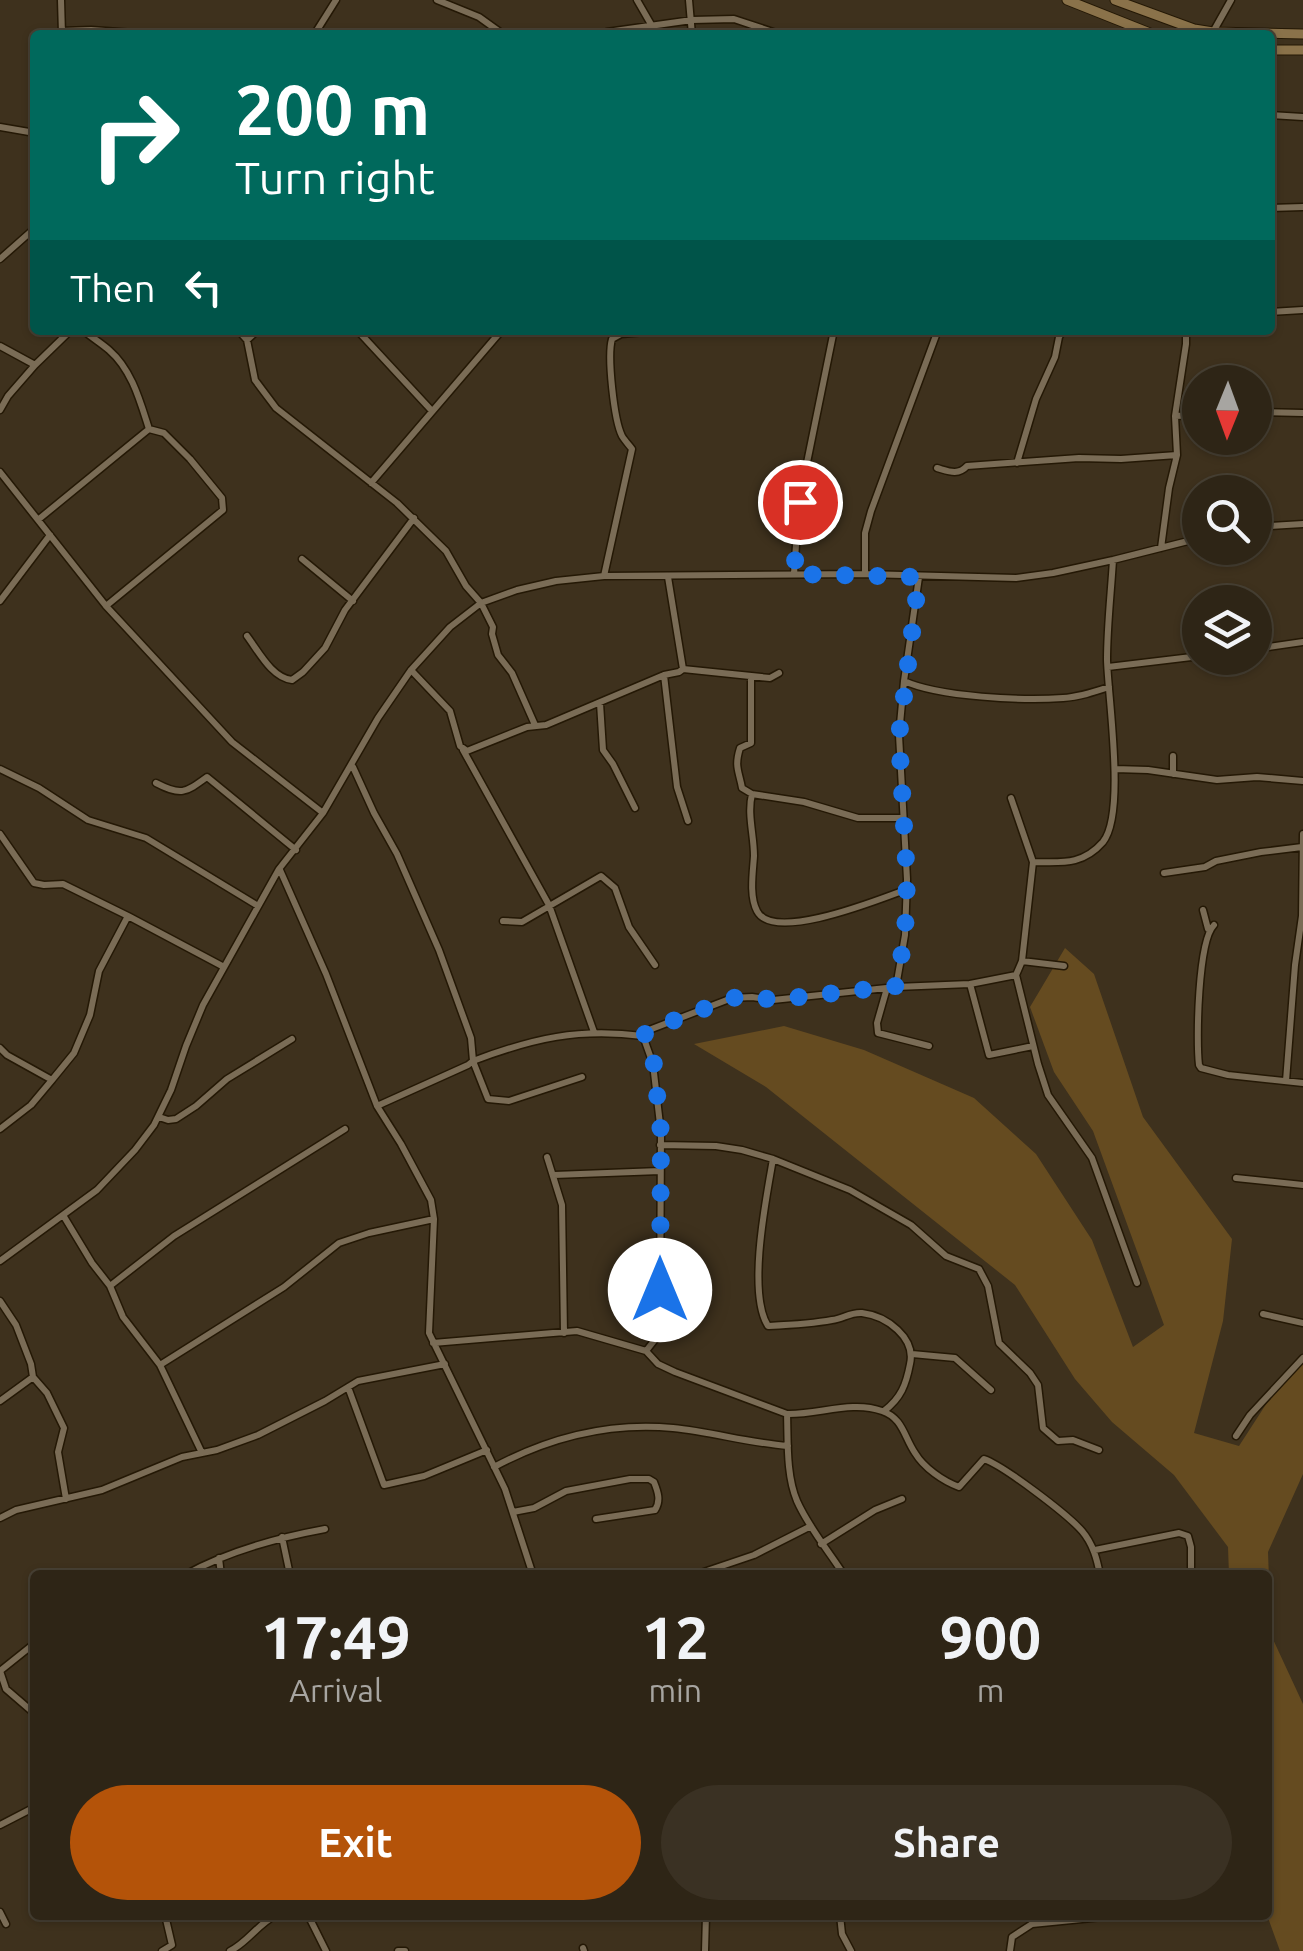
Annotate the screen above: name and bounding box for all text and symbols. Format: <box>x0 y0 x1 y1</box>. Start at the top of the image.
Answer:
icon: right <box>70 70 200 200</box>
text: 200 m <box>235 70 430 148</box>
text: Turn right <box>235 152 435 203</box>
icon: left <box>176 260 231 315</box>
text: Then <box>70 267 156 309</box>
north arrow <box>1182 365 1272 455</box>
map controls <box>1182 365 1272 675</box>
pin <box>758 460 843 545</box>
icon: arrive <box>773 475 828 530</box>
button: search <box>1182 475 1272 565</box>
button: layers <box>1182 585 1272 675</box>
position arrow <box>608 1238 712 1342</box>
text: 17:49 <box>261 1603 411 1670</box>
text: 12 <box>641 1603 709 1670</box>
text: 900 <box>940 1603 1041 1670</box>
text: Arrival <box>289 1672 382 1708</box>
text: min <box>648 1672 702 1708</box>
text: m <box>977 1672 1004 1708</box>
button: Exit <box>70 1785 641 1900</box>
button: Share <box>661 1785 1232 1900</box>

